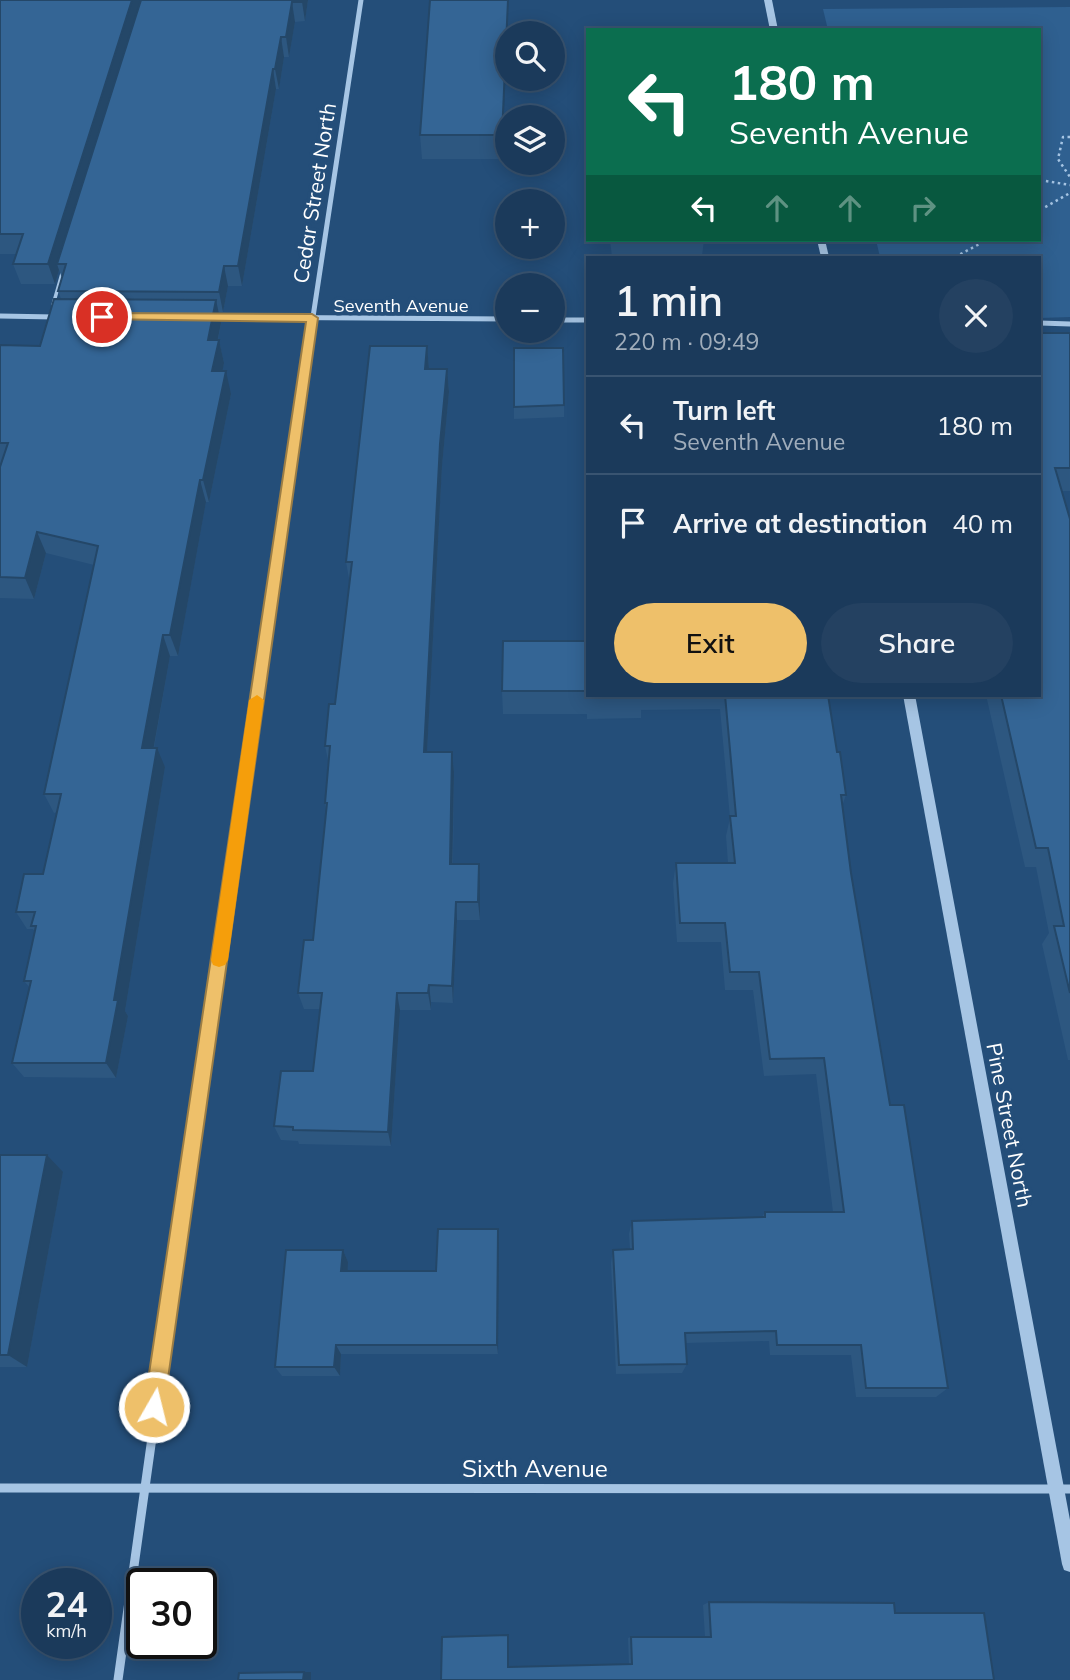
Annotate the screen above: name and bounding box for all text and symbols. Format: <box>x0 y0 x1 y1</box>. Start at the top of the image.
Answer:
map controls <box>495 21 565 343</box>
button: search <box>495 21 565 91</box>
text: 180 m <box>729 51 875 112</box>
icon: left <box>614 56 705 147</box>
street label: Cedar Street North <box>287 101 341 285</box>
button: layers <box>495 105 565 175</box>
text: Seventh Avenue <box>729 112 969 152</box>
button: + <box>495 189 565 259</box>
icon: left <box>685 189 723 227</box>
icon: ahead <box>758 189 796 227</box>
icon: ahead <box>831 189 869 227</box>
icon: right <box>904 189 942 227</box>
button: − <box>495 273 565 343</box>
text: 1 min <box>614 274 723 327</box>
button: close <box>939 279 1013 353</box>
pin <box>72 287 132 347</box>
street label: Seventh Avenue <box>334 294 468 317</box>
icon: arrive <box>83 298 121 336</box>
text: 220 m · 09:49 <box>614 327 759 356</box>
text: Turn left <box>673 394 775 427</box>
icon: left <box>614 406 652 444</box>
text: 180 m <box>937 409 1013 442</box>
text: Seventh Avenue <box>673 427 845 456</box>
icon: arrive <box>614 504 652 542</box>
text: Arrive at destination <box>673 507 928 540</box>
text: 40 m <box>952 507 1013 540</box>
button: Exit <box>614 603 807 683</box>
button: Share <box>821 603 1013 683</box>
street label: Pine Street North <box>981 1041 1039 1209</box>
position arrow <box>117 1370 191 1444</box>
street label: Sixth Avenue <box>462 1453 608 1483</box>
speed limit sign: 30 <box>126 1568 217 1659</box>
text: 24 <box>45 1582 88 1626</box>
text: km/h <box>46 1619 87 1642</box>

